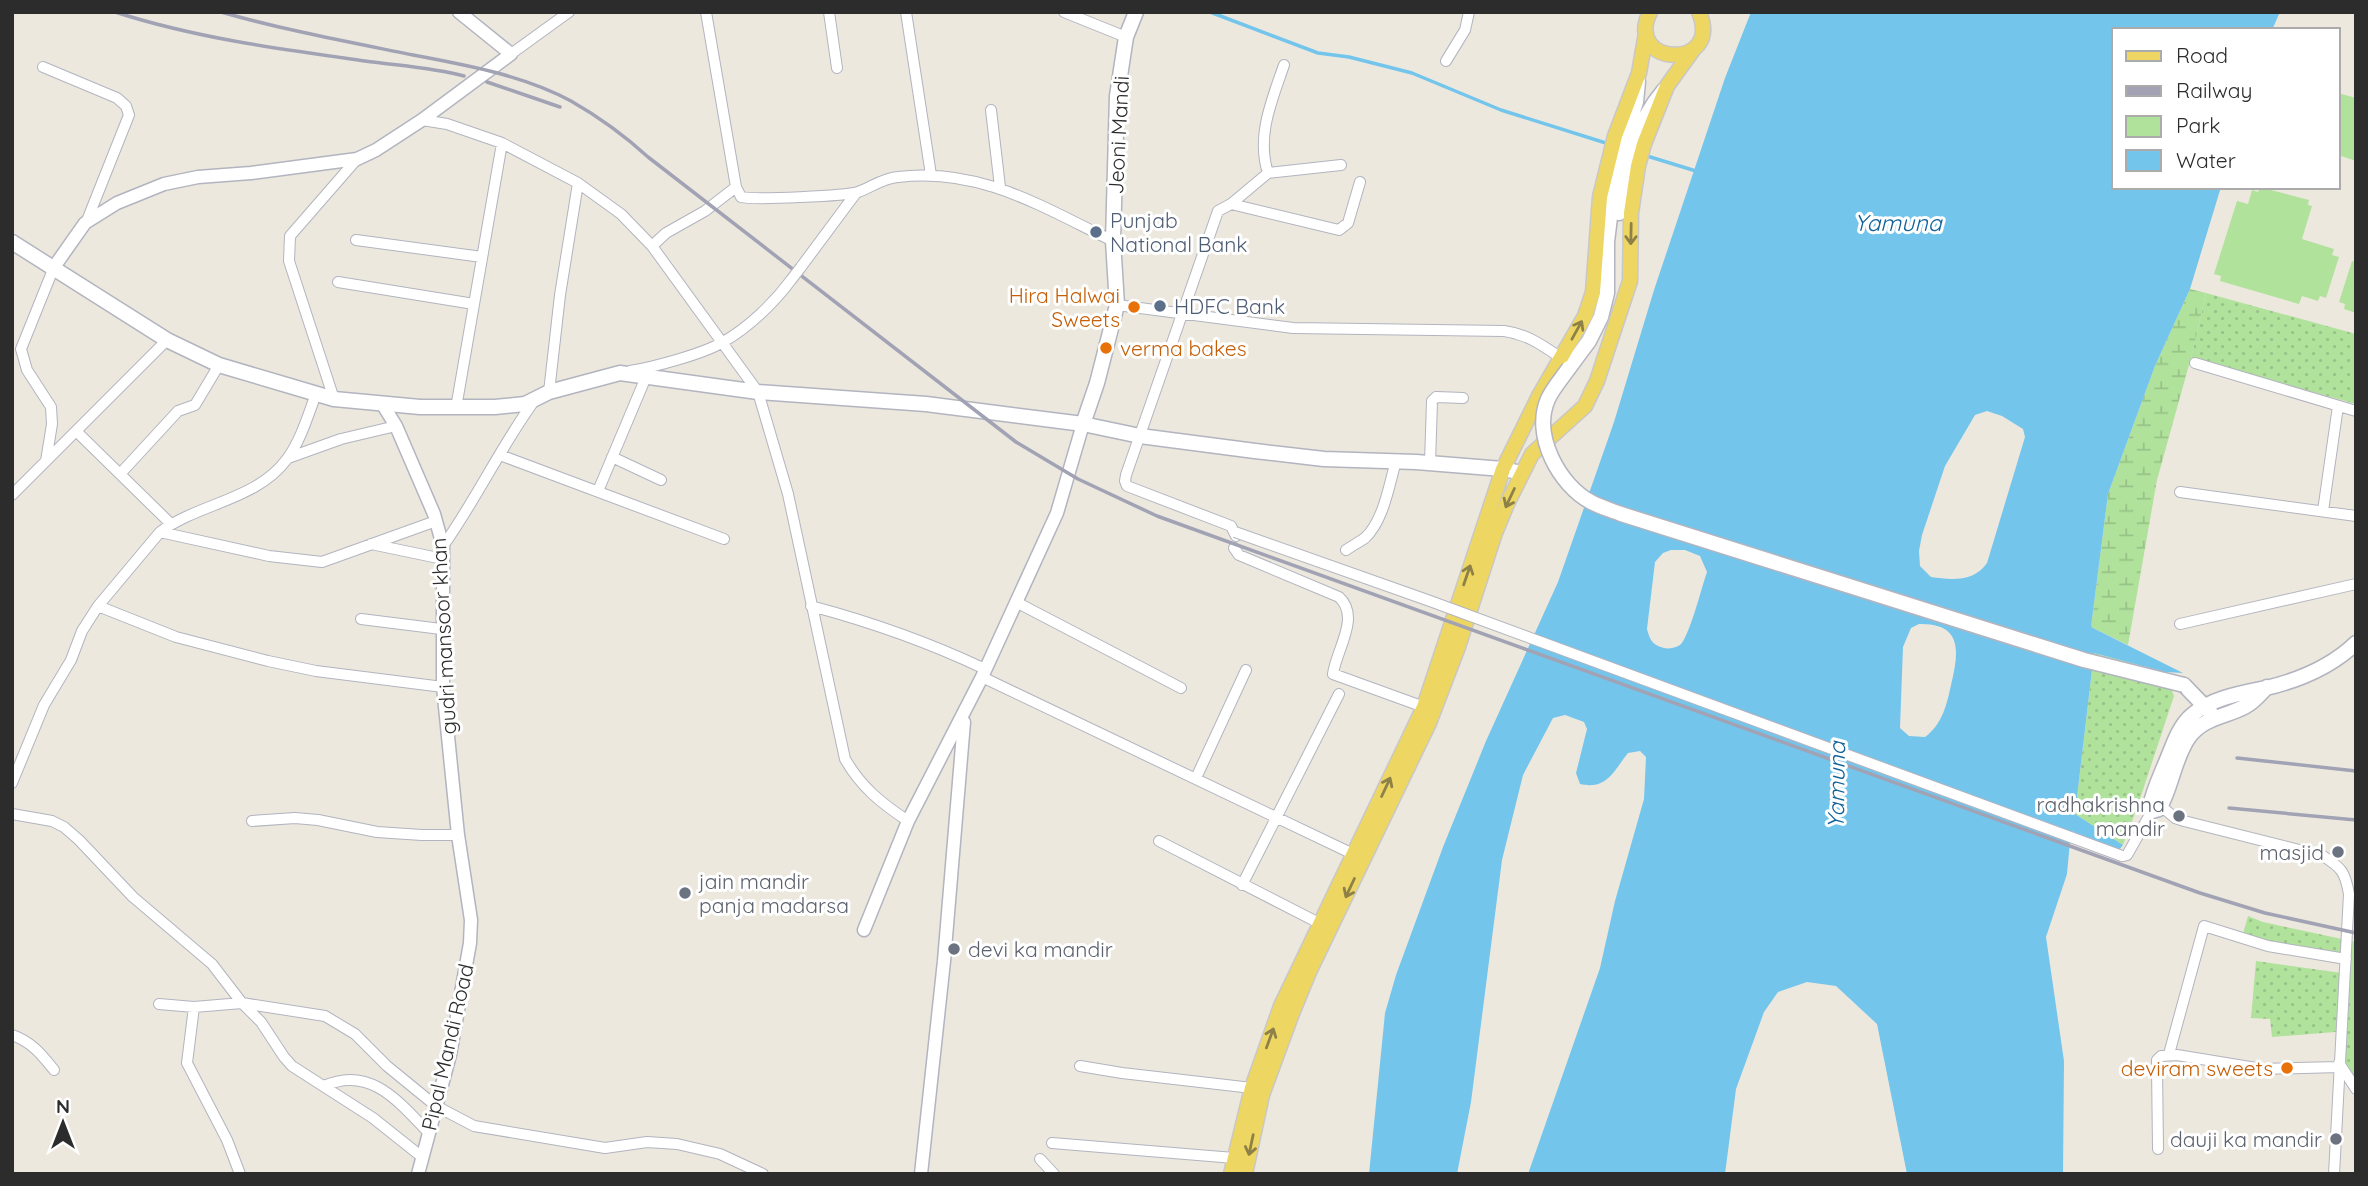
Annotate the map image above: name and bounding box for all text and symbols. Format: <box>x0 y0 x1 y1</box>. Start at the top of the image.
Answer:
legend <box>2112 28 2340 189</box>
text: Road <box>2176 42 2228 68</box>
street label: Jeoni Mandi <box>1102 75 1134 195</box>
text: Railway <box>2176 77 2252 103</box>
text: Park <box>2176 112 2220 138</box>
text: Water <box>2176 147 2236 173</box>
place label: Punjab National Bank <box>1110 207 1248 257</box>
water label: Yamuna <box>1854 208 1943 237</box>
one-way arrow <box>1624 222 1638 245</box>
marker: Punjab National Bank <box>1088 224 1104 240</box>
place label: Hira Halwai Sweets <box>1009 282 1120 332</box>
place label: HDFC Bank <box>1174 293 1285 319</box>
marker: HDFC Bank <box>1152 298 1168 314</box>
marker: Hira Halwai Sweets <box>1126 299 1142 315</box>
one-way arrow <box>1571 320 1584 341</box>
place label: verma bakes <box>1120 335 1247 361</box>
marker: verma bakes <box>1098 340 1114 356</box>
one-way arrow <box>1503 487 1516 508</box>
street label: gudri mansoor khan <box>425 537 461 735</box>
one-way arrow <box>1462 564 1474 586</box>
water label: Yamuna <box>1821 740 1851 829</box>
one-way arrow <box>1379 777 1393 798</box>
place label: radhakrishna mandir <box>2037 791 2165 841</box>
marker: radhakrishna mandir <box>2171 808 2187 824</box>
place label: masjid <box>2259 839 2324 865</box>
marker: masjid <box>2330 844 2346 860</box>
place label: jain mandir panja madarsa <box>698 868 849 918</box>
one-way arrow <box>1343 877 1356 898</box>
marker: jain mandir panja madarsa <box>677 885 693 901</box>
place label: devi ka mandir <box>968 936 1113 962</box>
marker: devi ka mandir <box>946 941 962 957</box>
street label: Pipal Mandi Road <box>415 961 479 1133</box>
one-way arrow <box>1265 1027 1277 1049</box>
place label: deviram sweets <box>2121 1055 2273 1081</box>
marker: deviram sweets <box>2279 1060 2295 1076</box>
north arrow <box>28 1088 98 1158</box>
text: N <box>56 1094 70 1118</box>
place label: dauji ka mandir <box>2170 1126 2322 1152</box>
marker: dauji ka mandir <box>2328 1131 2344 1147</box>
one-way arrow <box>1243 1133 1257 1156</box>

